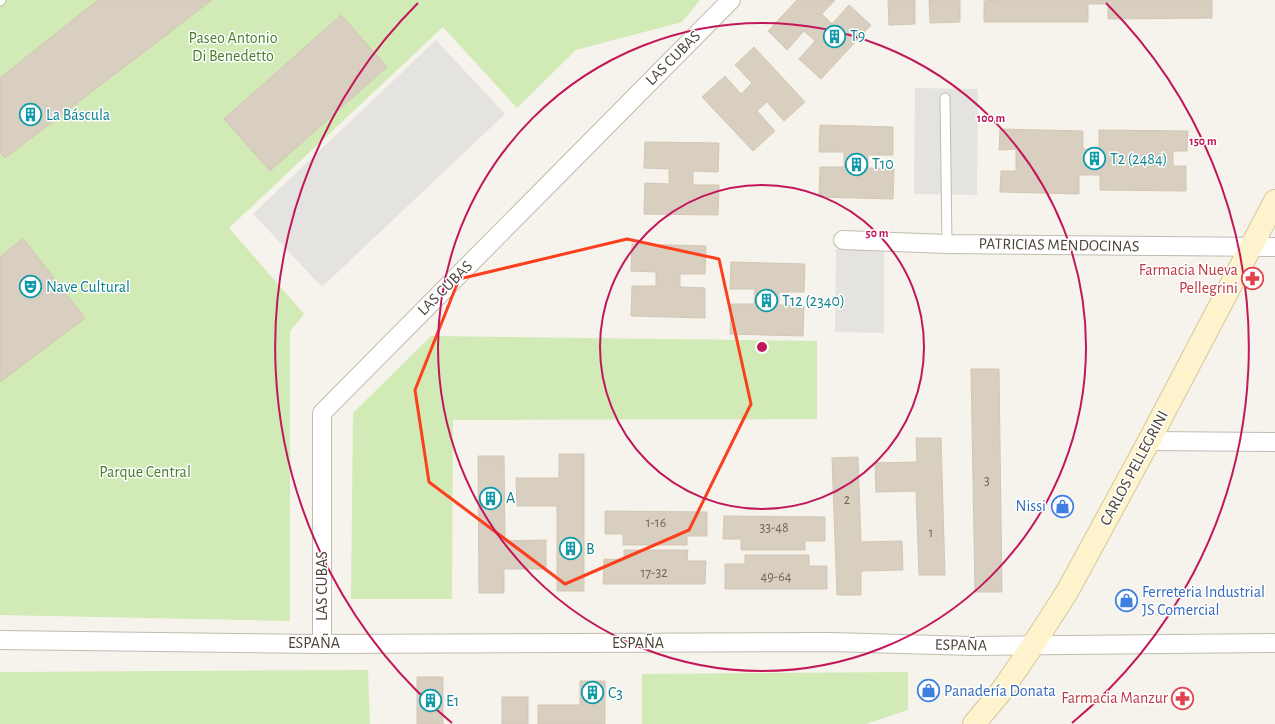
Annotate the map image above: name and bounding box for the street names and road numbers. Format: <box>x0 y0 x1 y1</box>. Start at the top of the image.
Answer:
street label: LAS CUBAS <box>643 28 703 88</box>
street label: PATRICIAS MENDOCINAS <box>978 236 1140 254</box>
street label: LAS CUBAS <box>415 258 475 318</box>
street label: CARLOS PELLEGRINI <box>1097 408 1171 528</box>
street label: LAS CUBAS <box>314 551 330 621</box>
street label: ESPAÑA <box>288 633 340 651</box>
street label: ESPAÑA <box>612 633 664 651</box>
street label: ESPAÑA <box>935 635 987 653</box>

